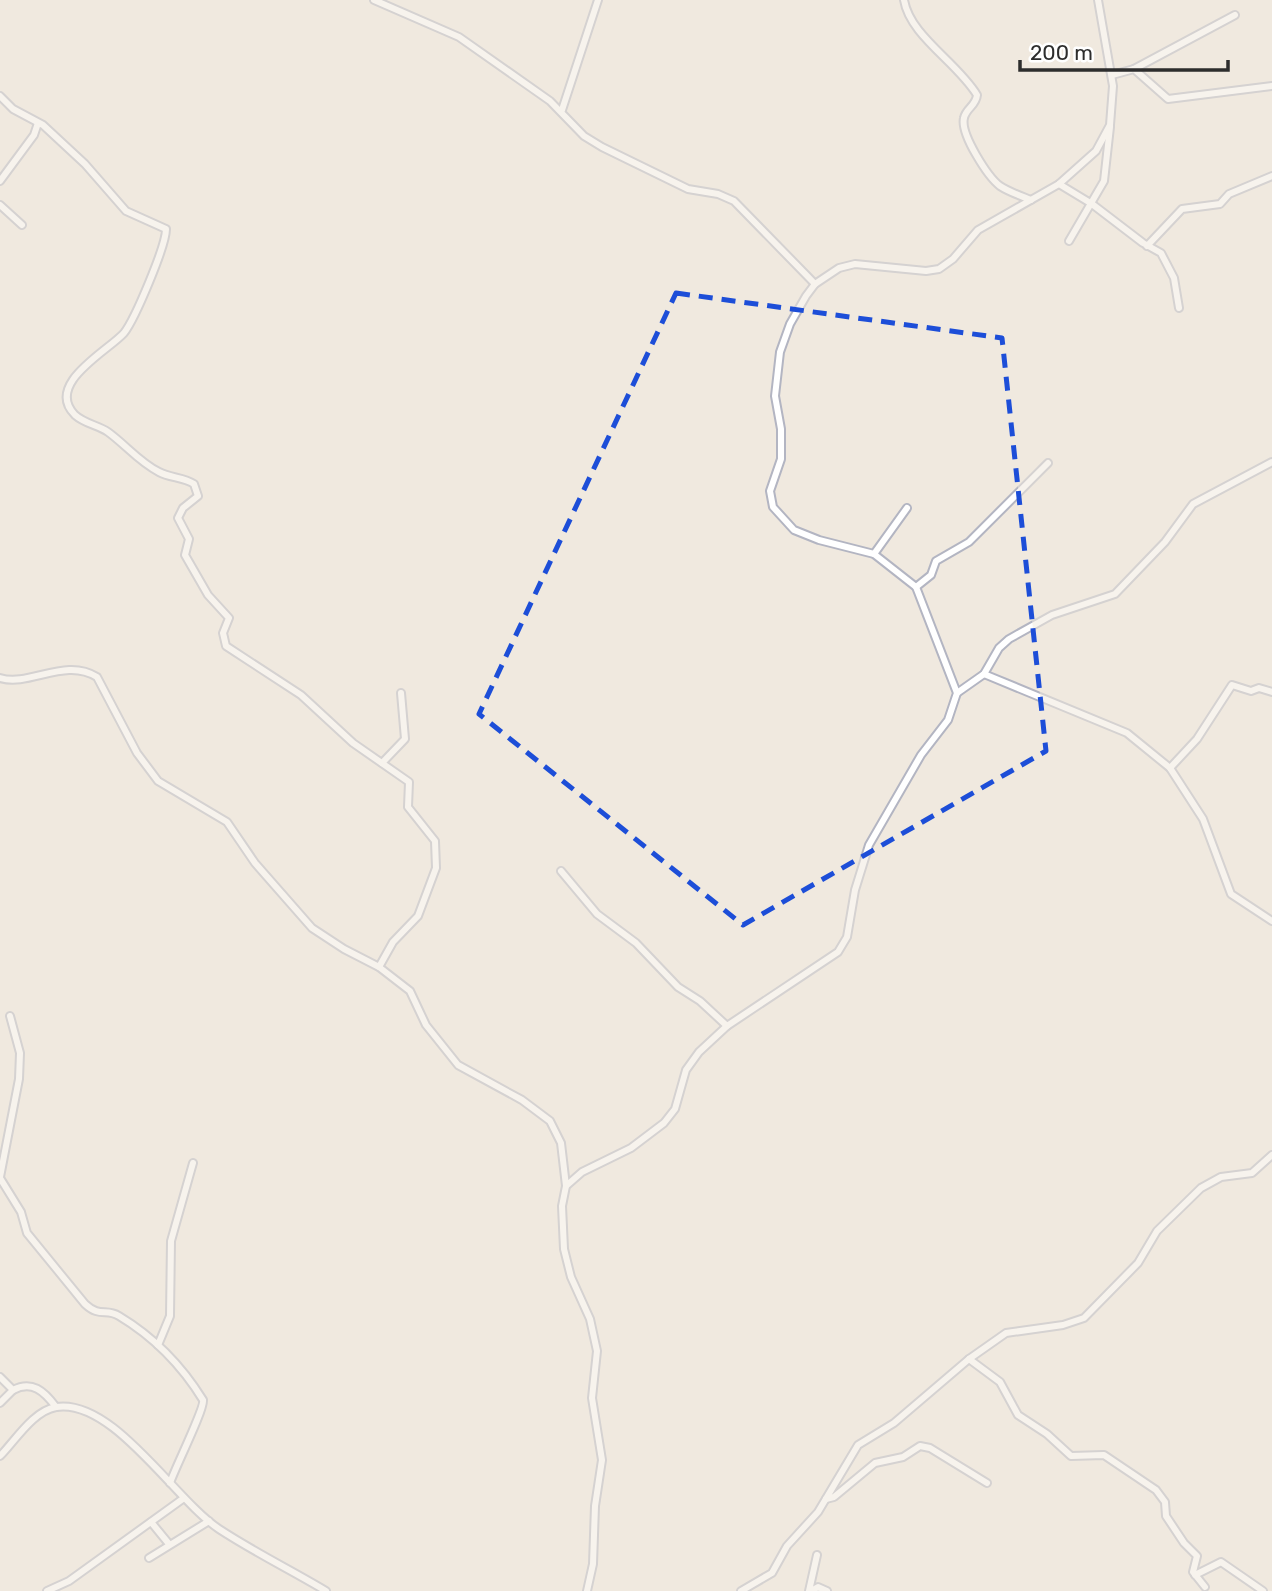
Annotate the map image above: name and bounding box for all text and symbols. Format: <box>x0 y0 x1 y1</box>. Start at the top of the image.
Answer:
scale bar <box>1020 28 1228 72</box>
text: 200 m <box>1030 40 1093 65</box>

